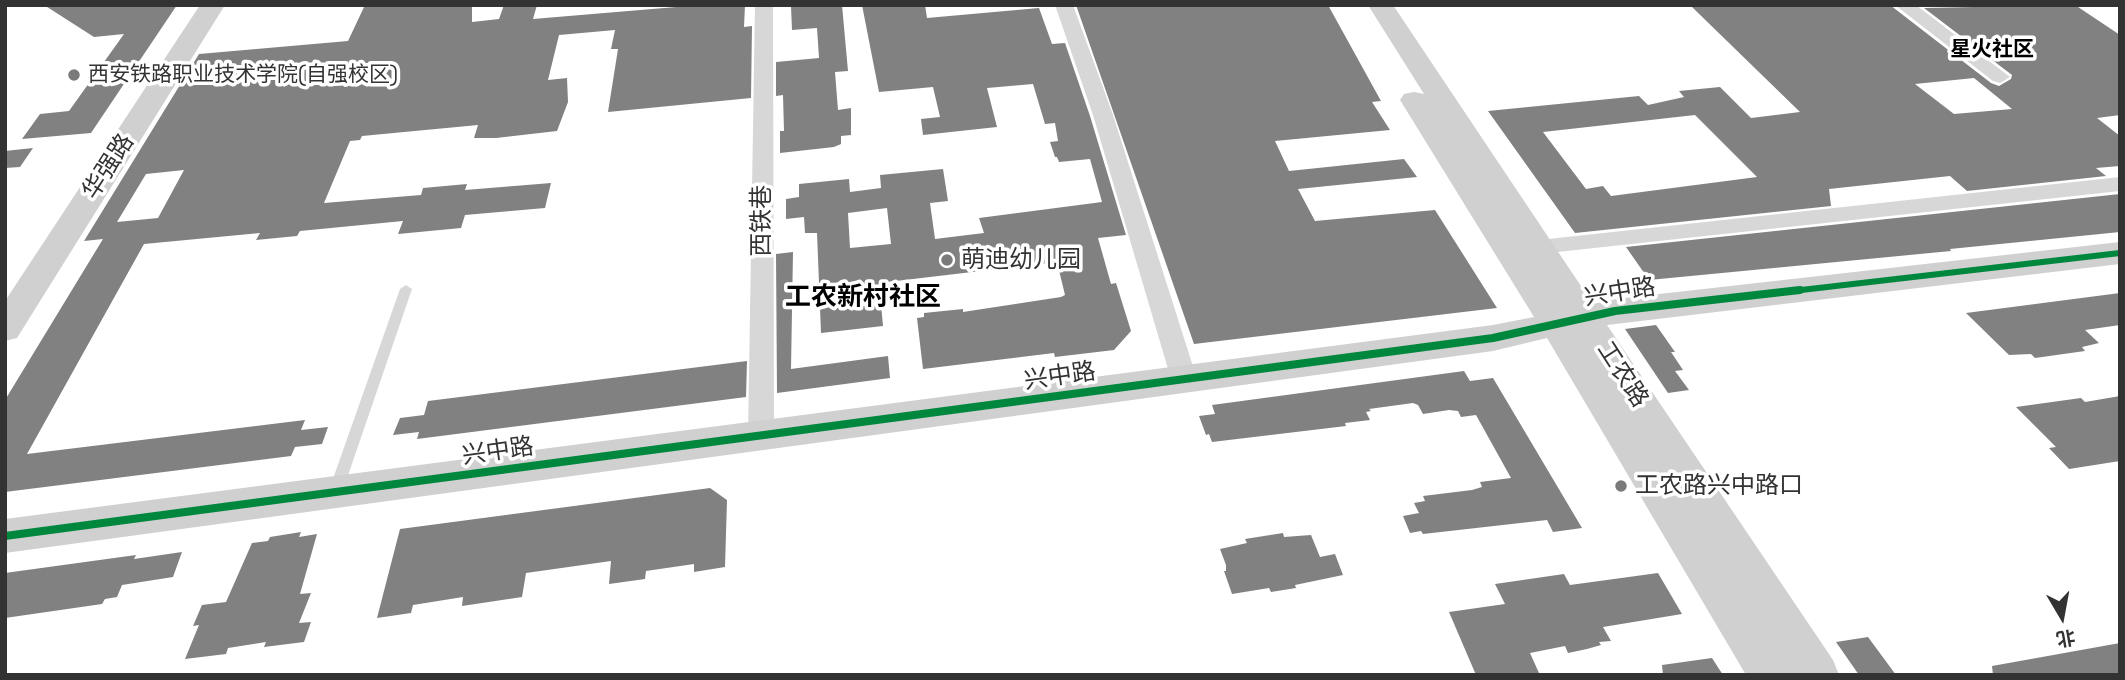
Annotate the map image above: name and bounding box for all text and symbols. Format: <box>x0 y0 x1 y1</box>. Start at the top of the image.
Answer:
district label: 星火社区 <box>1950 37 2034 63</box>
place label: 西安铁路职业技术学院(自强校区) <box>88 62 398 88</box>
marker: 西安铁路职业技术学院(自强校区) <box>66 67 82 83</box>
street label: 华强路 <box>77 129 141 205</box>
street label: 西铁巷 <box>748 185 776 257</box>
place label: 萌迪幼儿园 <box>961 246 1081 274</box>
marker: 萌迪幼儿园 <box>939 252 955 268</box>
street label: 兴中路 <box>1582 273 1658 313</box>
district label: 工农新村社区 <box>785 282 941 314</box>
street label: 工农路 <box>1590 337 1654 413</box>
street label: 兴中路 <box>1022 358 1098 396</box>
street label: 兴中路 <box>460 433 536 471</box>
place label: 工农路兴中路口 <box>1635 472 1803 500</box>
marker: 工农路兴中路口 <box>1613 478 1629 494</box>
north arrow <box>2027 582 2097 652</box>
text: 北 <box>2054 624 2077 652</box>

